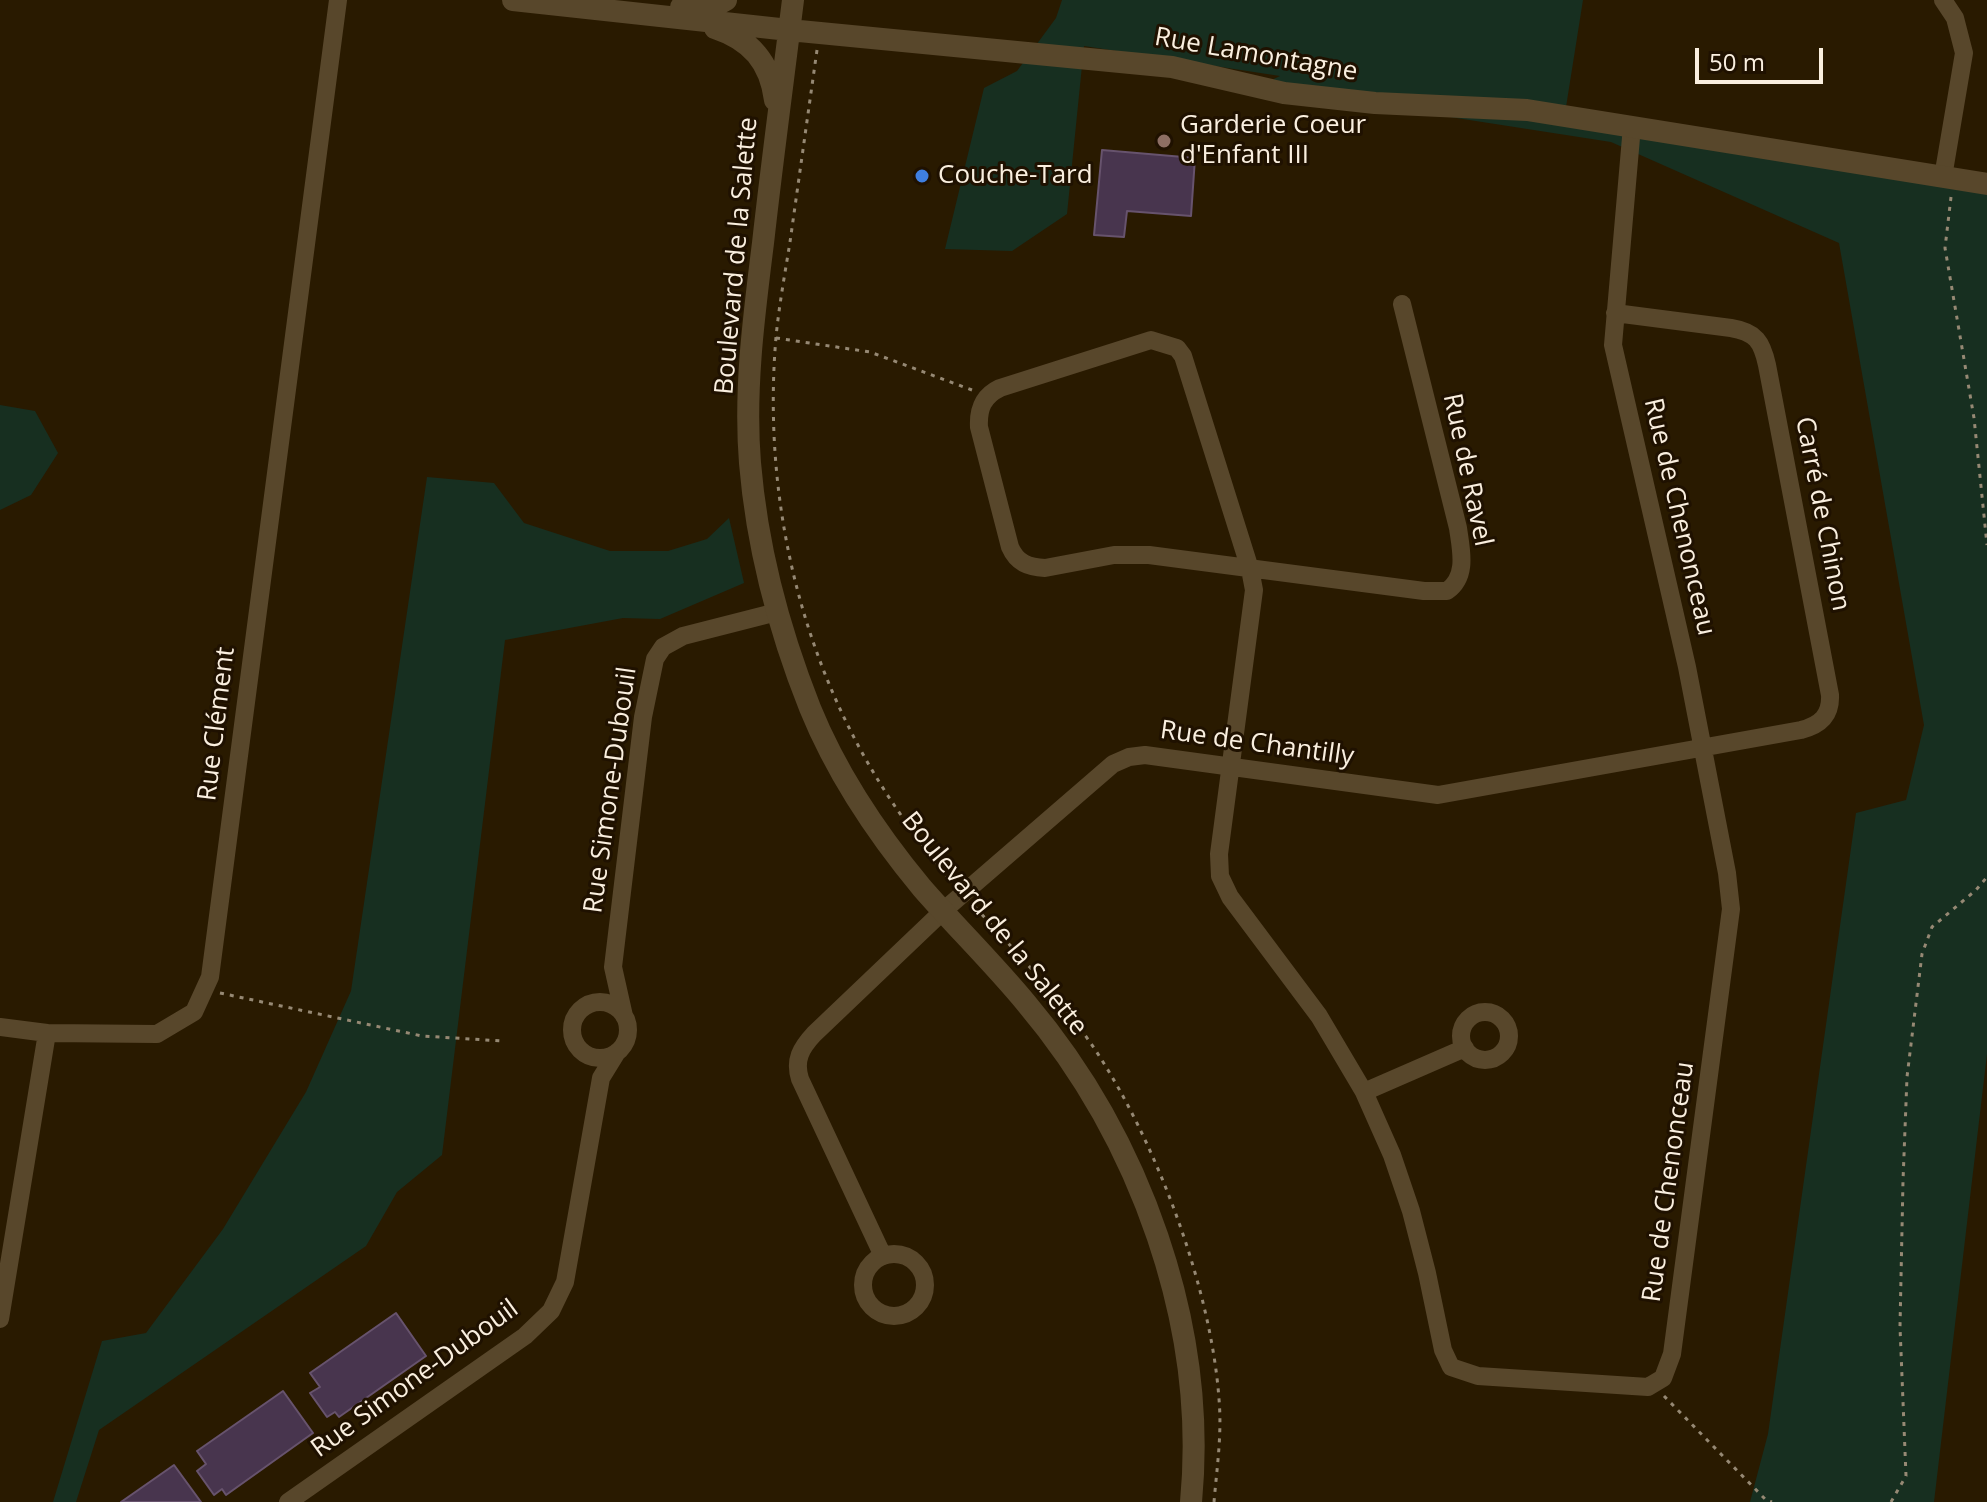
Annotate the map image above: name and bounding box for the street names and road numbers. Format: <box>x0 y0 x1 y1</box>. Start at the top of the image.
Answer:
street label: Rue Lamontagne <box>1152 22 1360 88</box>
street label: Boulevard de la Salette <box>709 116 765 396</box>
street label: Rue de Ravel <box>1436 391 1498 549</box>
street label: Rue de Chenonceau <box>1637 395 1721 639</box>
street label: Carré de Chinon <box>1788 414 1856 614</box>
street label: Rue Clément <box>192 645 242 803</box>
street label: Rue Simone-Dubouil <box>578 665 644 915</box>
street label: Rue de Chantilly <box>1158 715 1356 773</box>
street label: Boulevard de la Salette <box>894 806 1094 1042</box>
street label: Rue de Chenonceau <box>1637 1060 1701 1304</box>
street label: Rue Simone-Dubouil <box>305 1293 525 1465</box>

